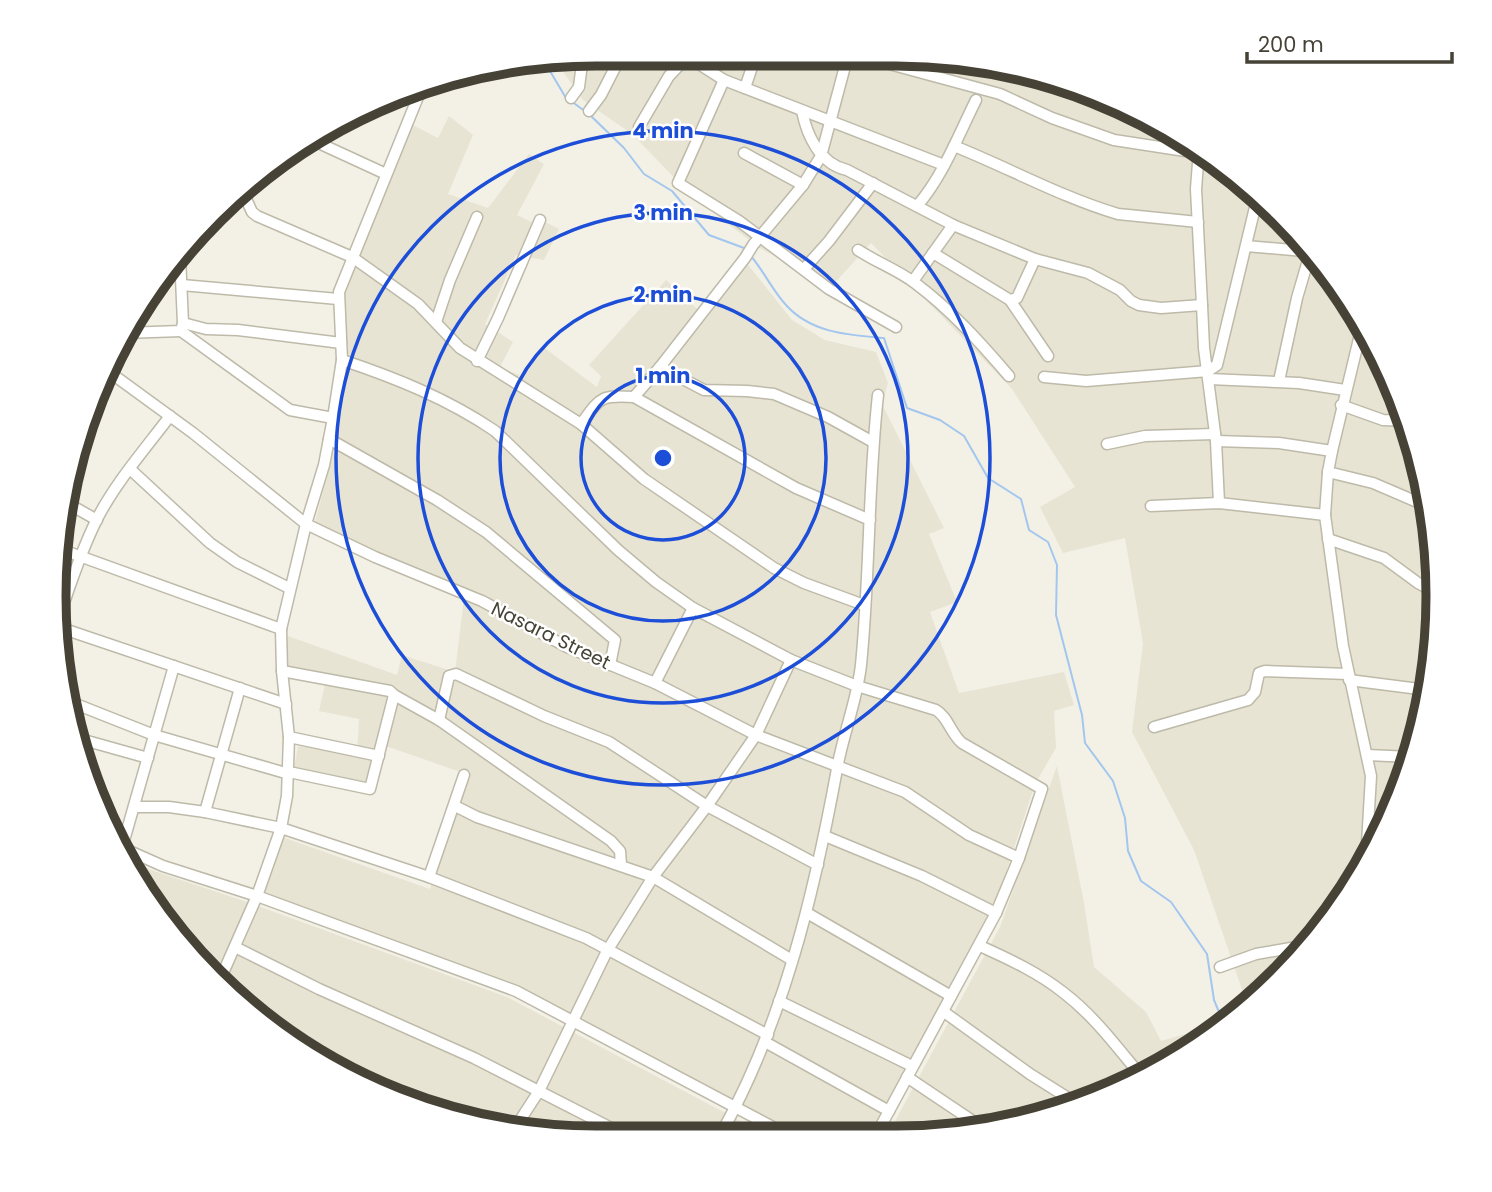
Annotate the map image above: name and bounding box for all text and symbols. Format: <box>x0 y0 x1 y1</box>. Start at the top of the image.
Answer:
scale bar <box>1247 21 1452 65</box>
text: 200 m <box>1258 30 1324 59</box>
text: 4 min <box>632 116 694 145</box>
text: 3 min <box>633 198 693 227</box>
text: 2 min <box>633 280 693 309</box>
text: 1 min <box>636 361 690 390</box>
centre of rings <box>651 446 675 470</box>
street label: Nasara Street <box>487 595 615 676</box>

